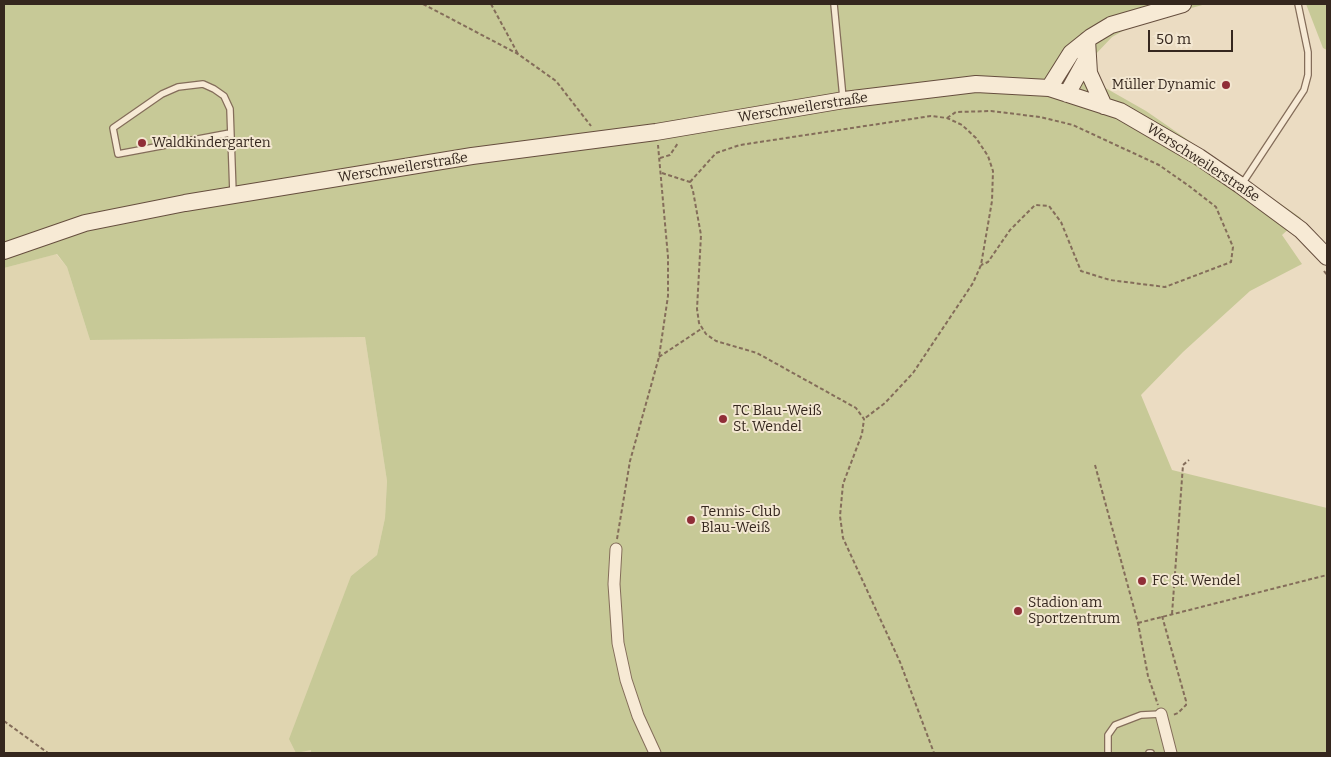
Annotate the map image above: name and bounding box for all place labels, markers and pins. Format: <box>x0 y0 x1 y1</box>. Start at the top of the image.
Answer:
place label: Müller Dynamic <box>1112 77 1216 93</box>
marker: Müller Dynamic <box>1220 79 1232 91</box>
place label: Waldkindergarten <box>152 135 271 151</box>
marker: Waldkindergarten <box>136 137 148 149</box>
place label: TC Blau-Weiß St. Wendel <box>733 403 821 436</box>
marker: TC Blau-Weiß St. Wendel <box>717 413 729 425</box>
place label: Tennis-Club Blau-Weiß <box>701 504 781 536</box>
marker: Tennis-Club Blau-Weiß <box>685 514 697 526</box>
place label: FC St. Wendel <box>1152 573 1240 589</box>
marker: FC St. Wendel <box>1136 575 1148 587</box>
place label: Stadion am Sportzentrum <box>1028 595 1120 628</box>
marker: Stadion am Sportzentrum <box>1012 605 1024 617</box>

